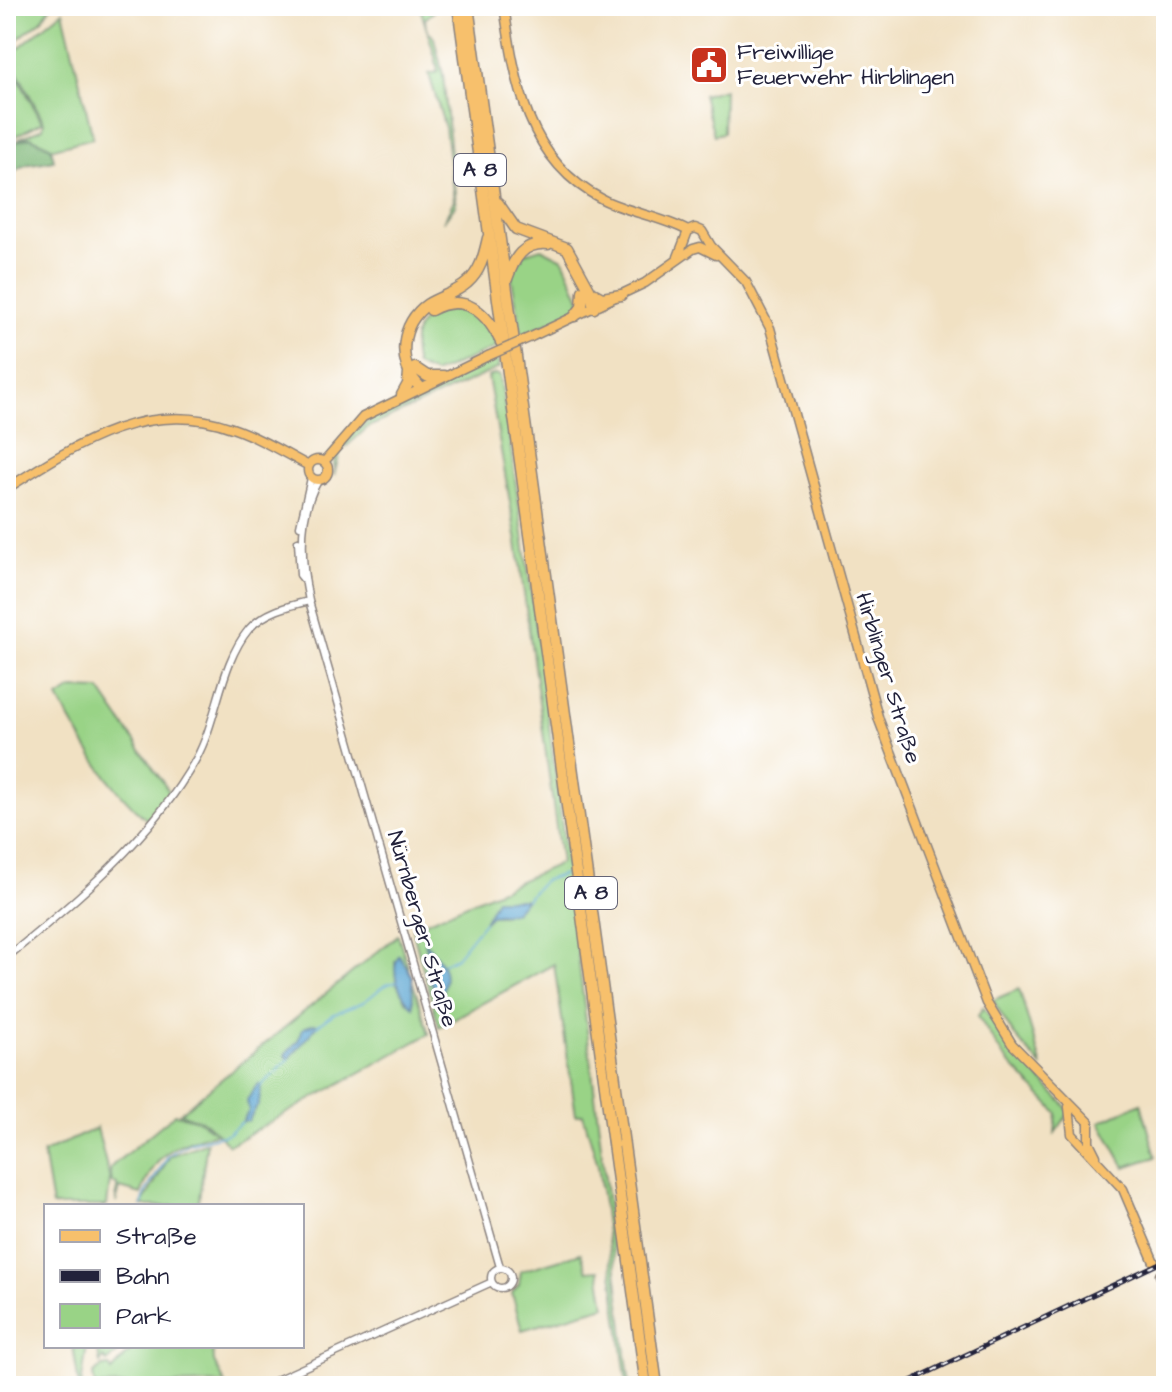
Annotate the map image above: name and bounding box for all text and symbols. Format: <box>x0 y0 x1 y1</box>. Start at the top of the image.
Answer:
place label: Freiwillige Feuerwehr Hirblingen <box>737 37 954 94</box>
public building icon: Freiwillige Feuerwehr Hirblingen <box>688 44 730 86</box>
road number: A 8 <box>454 154 506 186</box>
street label: Hirblinger Straße <box>846 589 929 768</box>
street label: Nürnberger Straße <box>378 827 465 1031</box>
road number: A 8 <box>565 877 617 909</box>
legend <box>44 1204 304 1348</box>
text: Straße <box>116 1220 197 1254</box>
text: Bahn <box>116 1260 169 1294</box>
text: Park <box>116 1300 172 1334</box>

